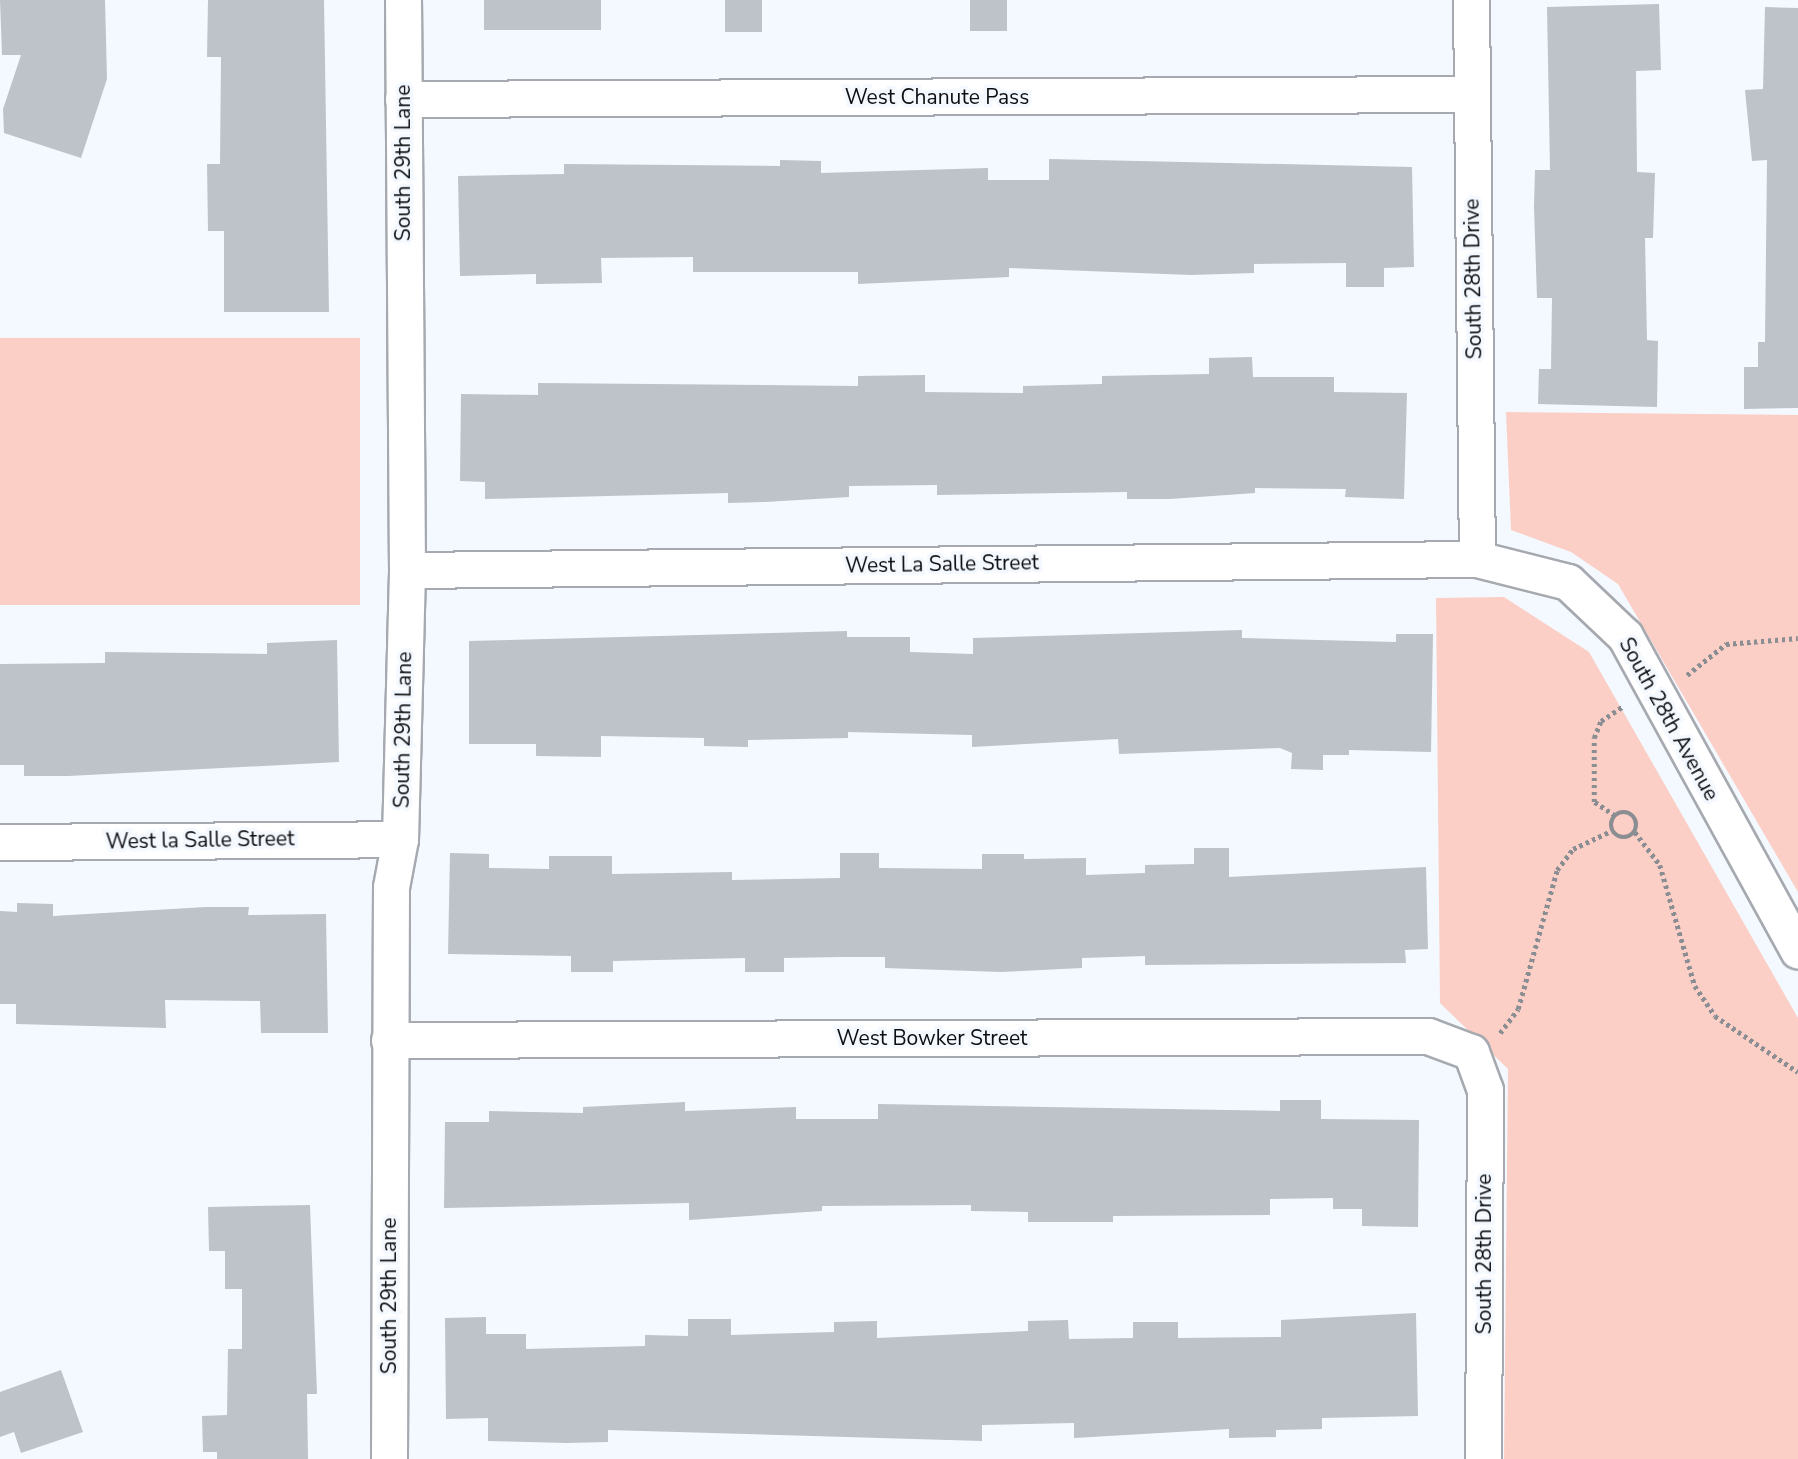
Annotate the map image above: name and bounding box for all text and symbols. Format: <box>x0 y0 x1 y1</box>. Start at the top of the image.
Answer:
street label: West Chanute Pass <box>845 84 1029 110</box>
street label: South 29th Lane <box>390 85 416 241</box>
street label: South 28th Drive <box>1459 198 1487 360</box>
street label: West La Salle Street <box>845 550 1039 578</box>
street label: South 28th Avenue <box>1614 633 1724 805</box>
street label: South 29th Lane <box>389 652 417 808</box>
street label: West la Salle Street <box>105 826 295 854</box>
street label: West Bowker Street <box>837 1025 1027 1051</box>
street label: South 28th Drive <box>1471 1174 1497 1334</box>
street label: South 29th Lane <box>376 1218 402 1374</box>

